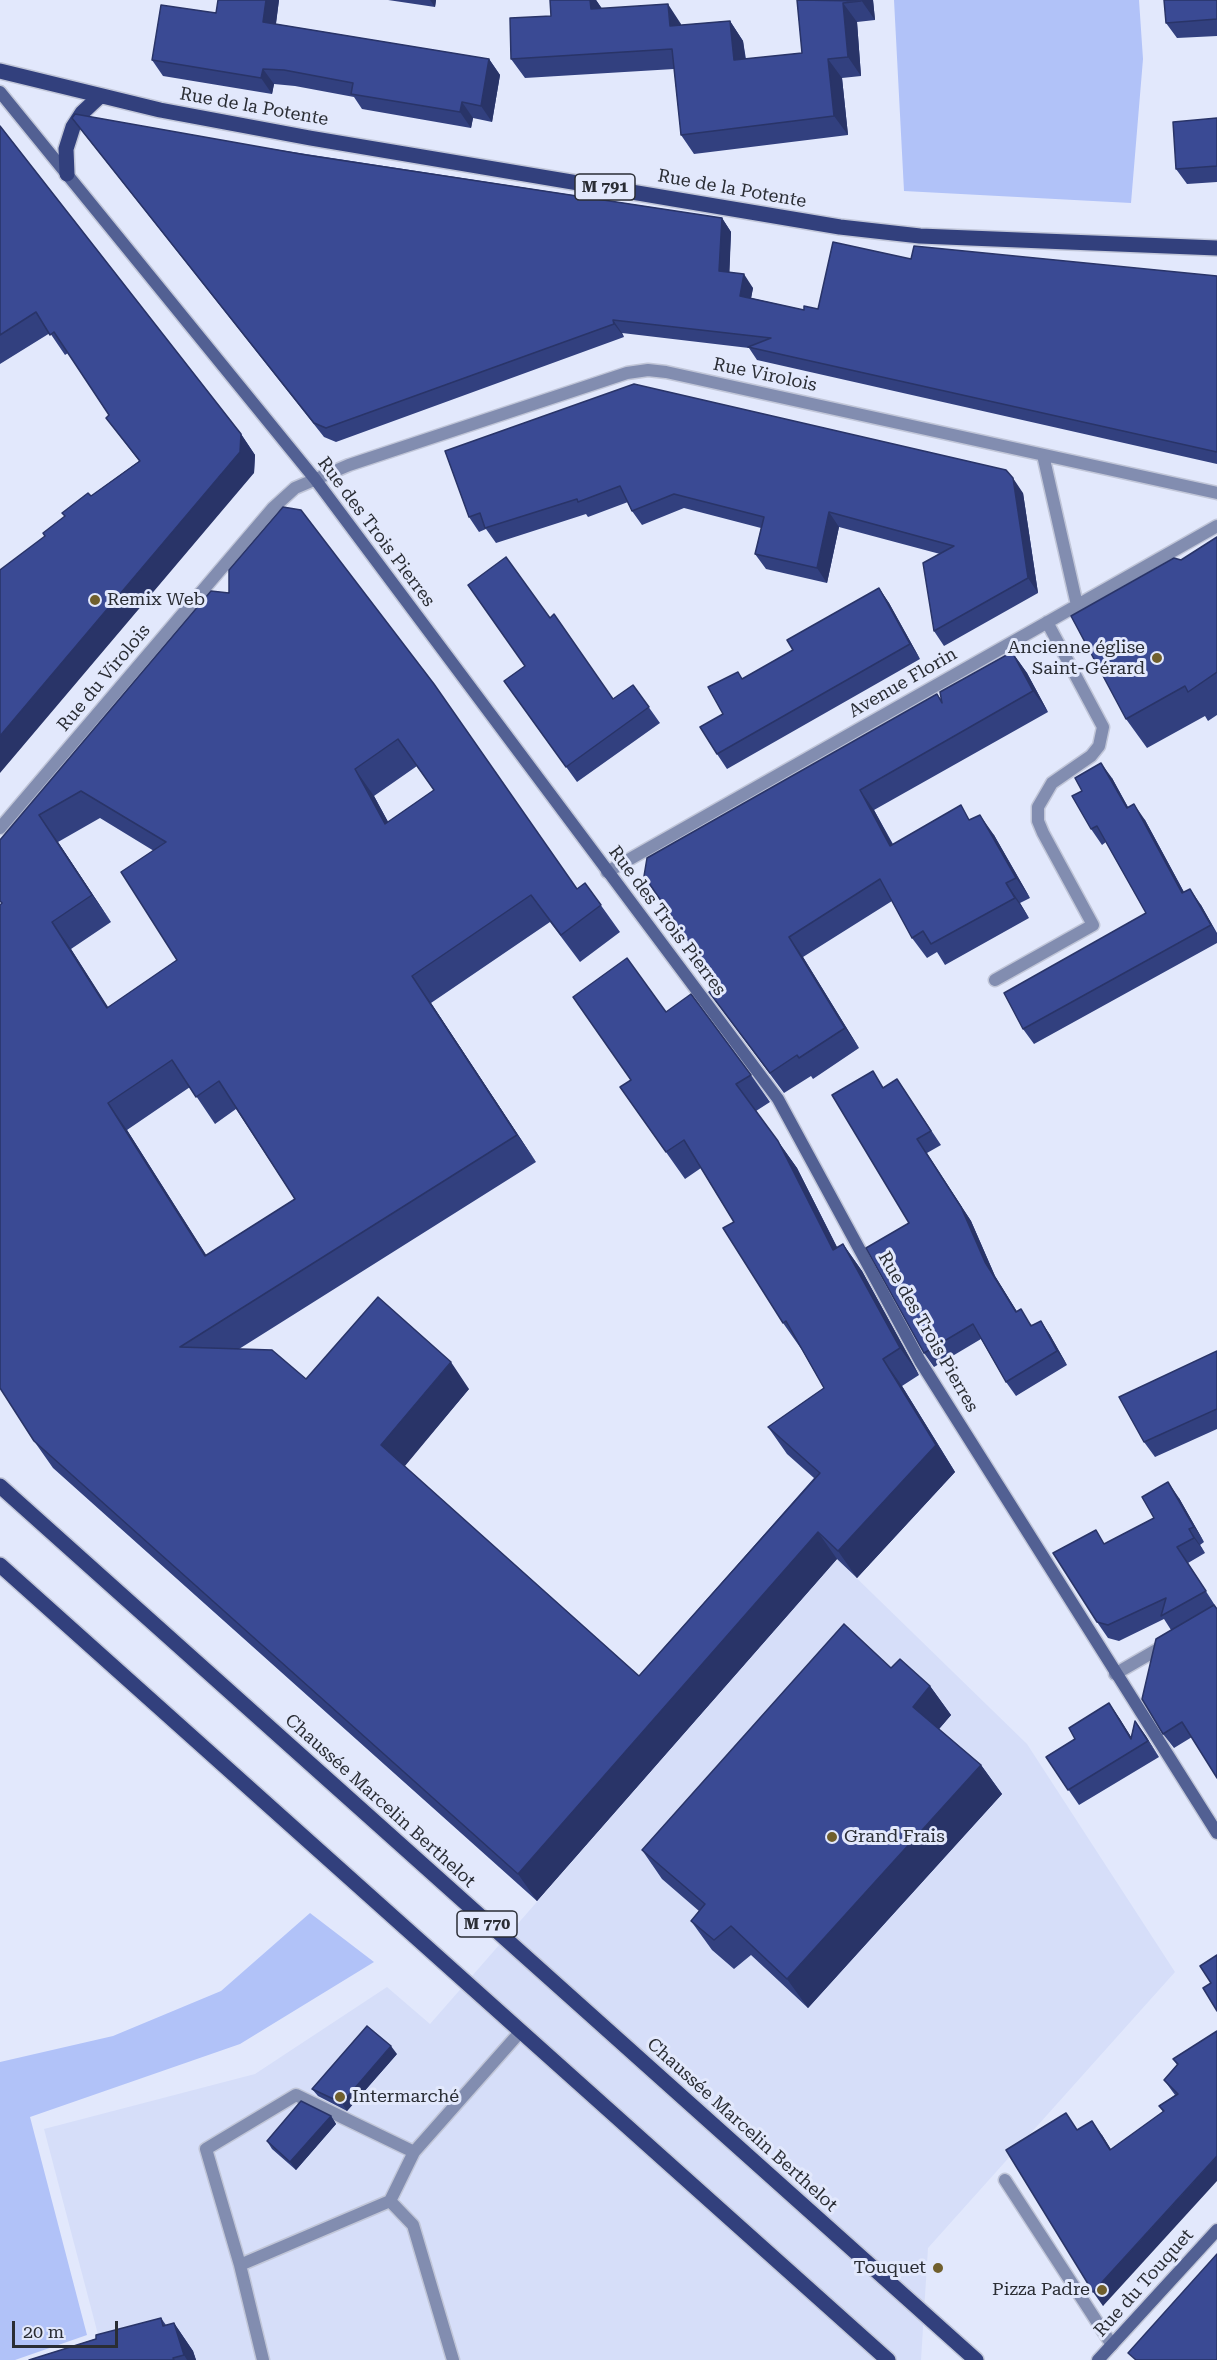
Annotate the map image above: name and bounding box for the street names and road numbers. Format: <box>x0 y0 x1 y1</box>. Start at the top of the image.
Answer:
street label: Rue de la Potente <box>178 83 330 131</box>
street label: Rue de la Potente <box>656 165 808 213</box>
road number: M 791 <box>575 174 635 200</box>
street label: Rue Virolois <box>711 353 819 397</box>
street label: Rue des Trois Pierres <box>313 453 439 611</box>
street label: Rue du Virolois <box>53 620 155 736</box>
street label: Avenue Florin <box>845 643 961 723</box>
street label: Rue des Trois Pierres <box>604 842 730 1000</box>
street label: Rue des Trois Pierres <box>873 1248 983 1416</box>
street label: Chaussée Marcelin Berthelot <box>280 1710 480 1892</box>
road number: M 770 <box>457 1911 517 1937</box>
street label: Chaussée Marcelin Berthelot <box>642 2034 842 2216</box>
street label: Rue du Touquet <box>1090 2225 1198 2341</box>

